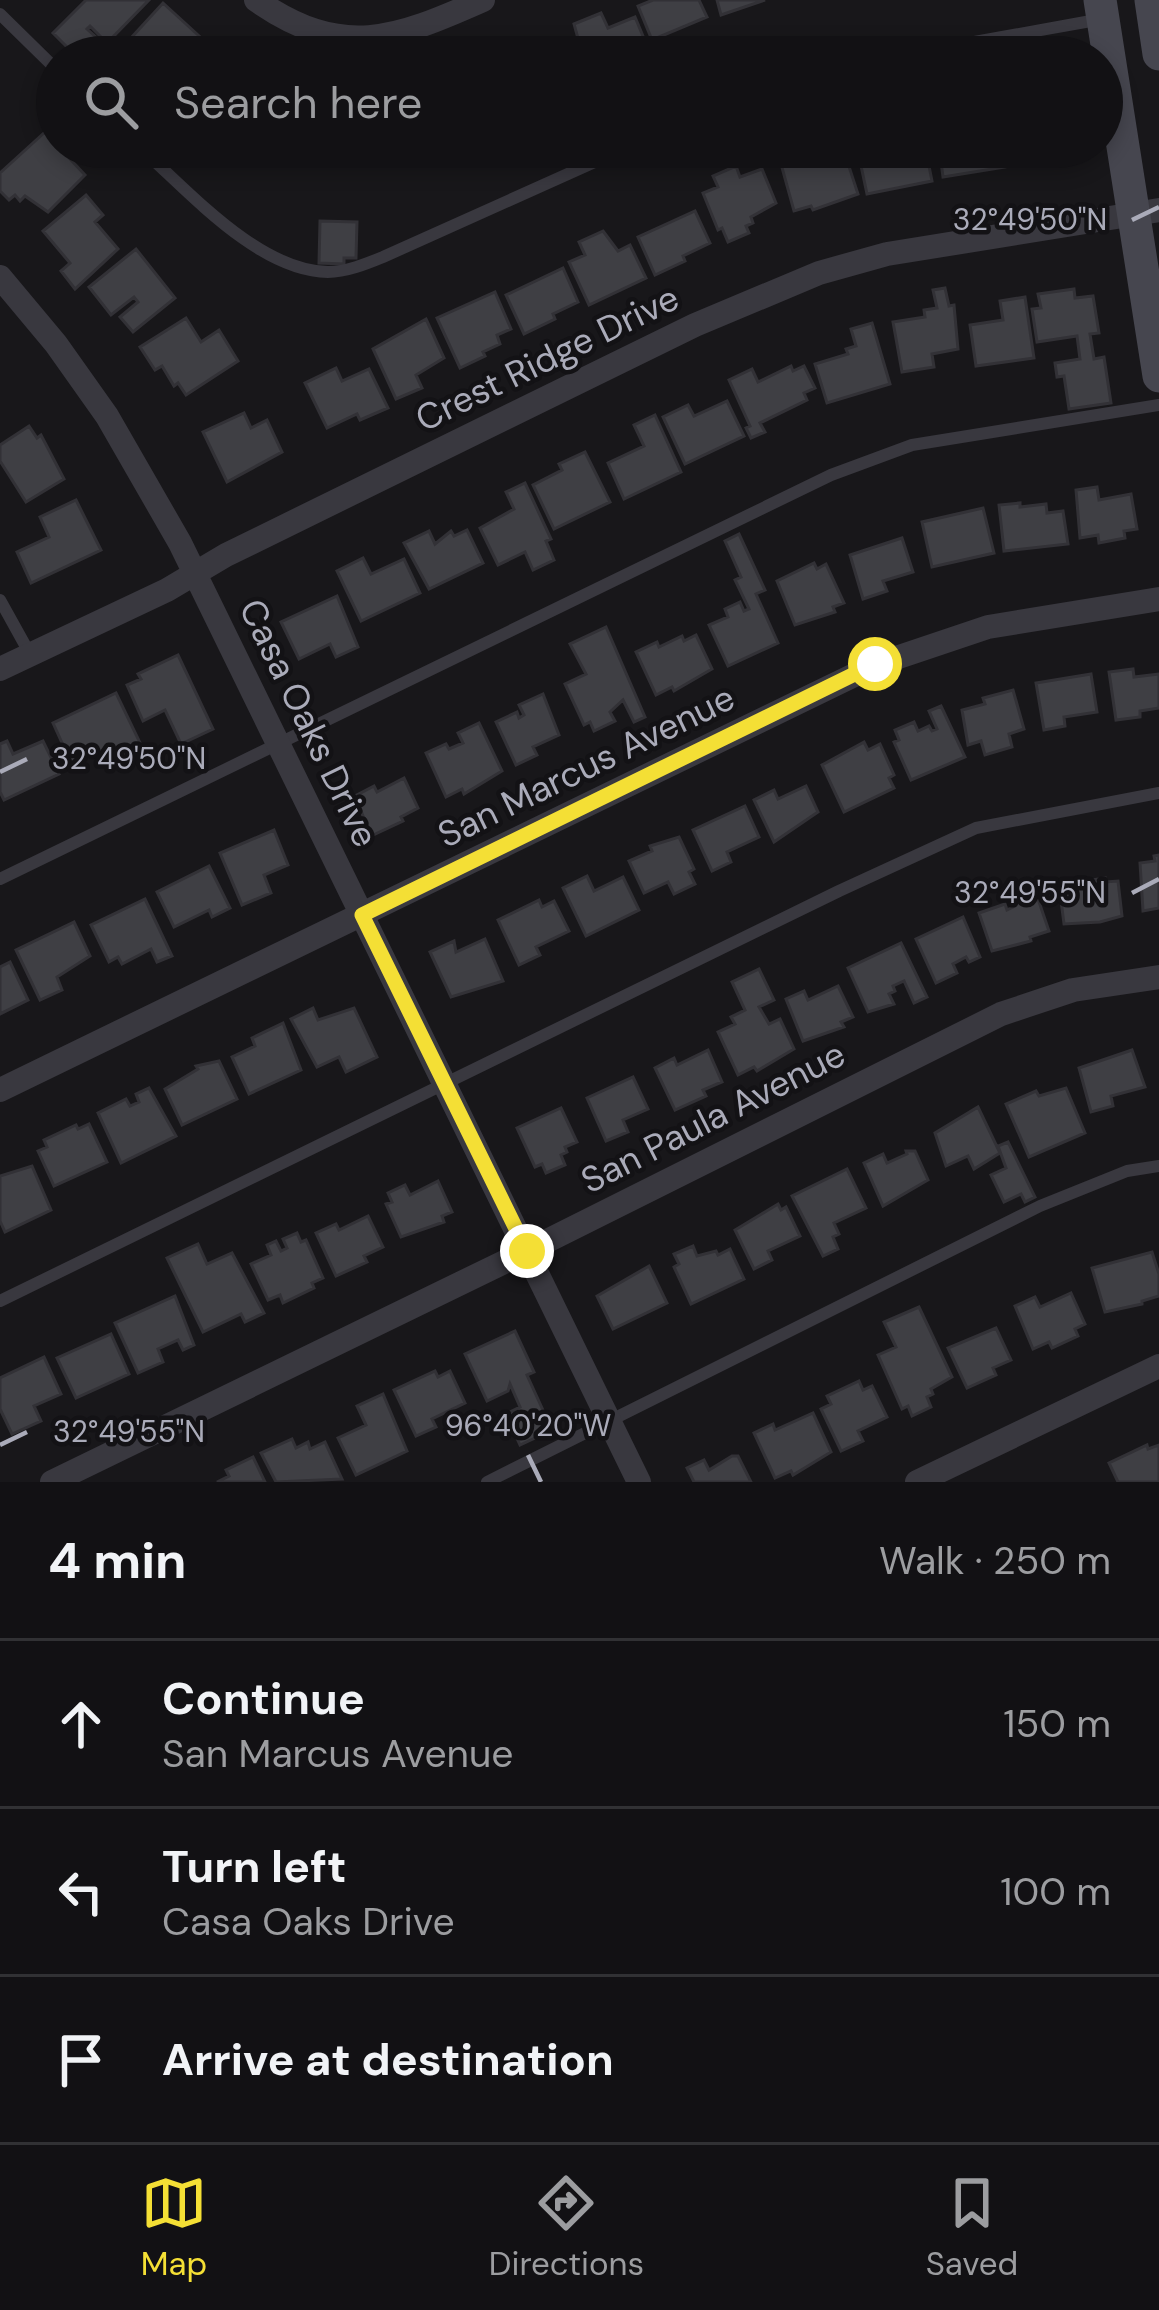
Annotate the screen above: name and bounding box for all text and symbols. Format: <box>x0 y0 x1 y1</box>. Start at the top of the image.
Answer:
search box <box>36 36 1123 168</box>
icon: search <box>78 69 144 135</box>
text: Search here <box>174 73 422 132</box>
text: 32°49'50"N <box>953 200 1107 239</box>
street label: Crest Ridge Drive <box>408 274 686 442</box>
street label: Casa Oaks Drive <box>229 591 389 855</box>
route start <box>848 637 902 691</box>
street label: San Marcus Avenue <box>430 674 742 858</box>
text: 32°49'50"N <box>52 739 206 778</box>
text: 32°49'55"N <box>954 873 1106 912</box>
street label: San Paula Avenue <box>573 1030 853 1204</box>
route end <box>500 1224 554 1278</box>
text: 96°40'20"W <box>445 1406 611 1445</box>
text: 32°49'55"N <box>53 1412 205 1451</box>
text: 4 min <box>48 1527 187 1594</box>
text: Walk · 250 m <box>879 1535 1111 1586</box>
text: Continue <box>162 1669 365 1728</box>
icon: ahead <box>48 1691 114 1757</box>
text: 150 m <box>1003 1698 1111 1749</box>
text: San Marcus Avenue <box>162 1728 513 1779</box>
text: Turn left <box>162 1837 346 1896</box>
icon: left <box>48 1859 114 1925</box>
text: 100 m <box>1000 1866 1111 1917</box>
text: Casa Oaks Drive <box>162 1896 455 1947</box>
icon: arrive <box>48 2027 114 2093</box>
text: Arrive at destination <box>162 2030 614 2089</box>
tab: Map <box>141 2170 207 2285</box>
tab: Directions <box>489 2170 644 2285</box>
tab: Saved <box>926 2170 1018 2285</box>

